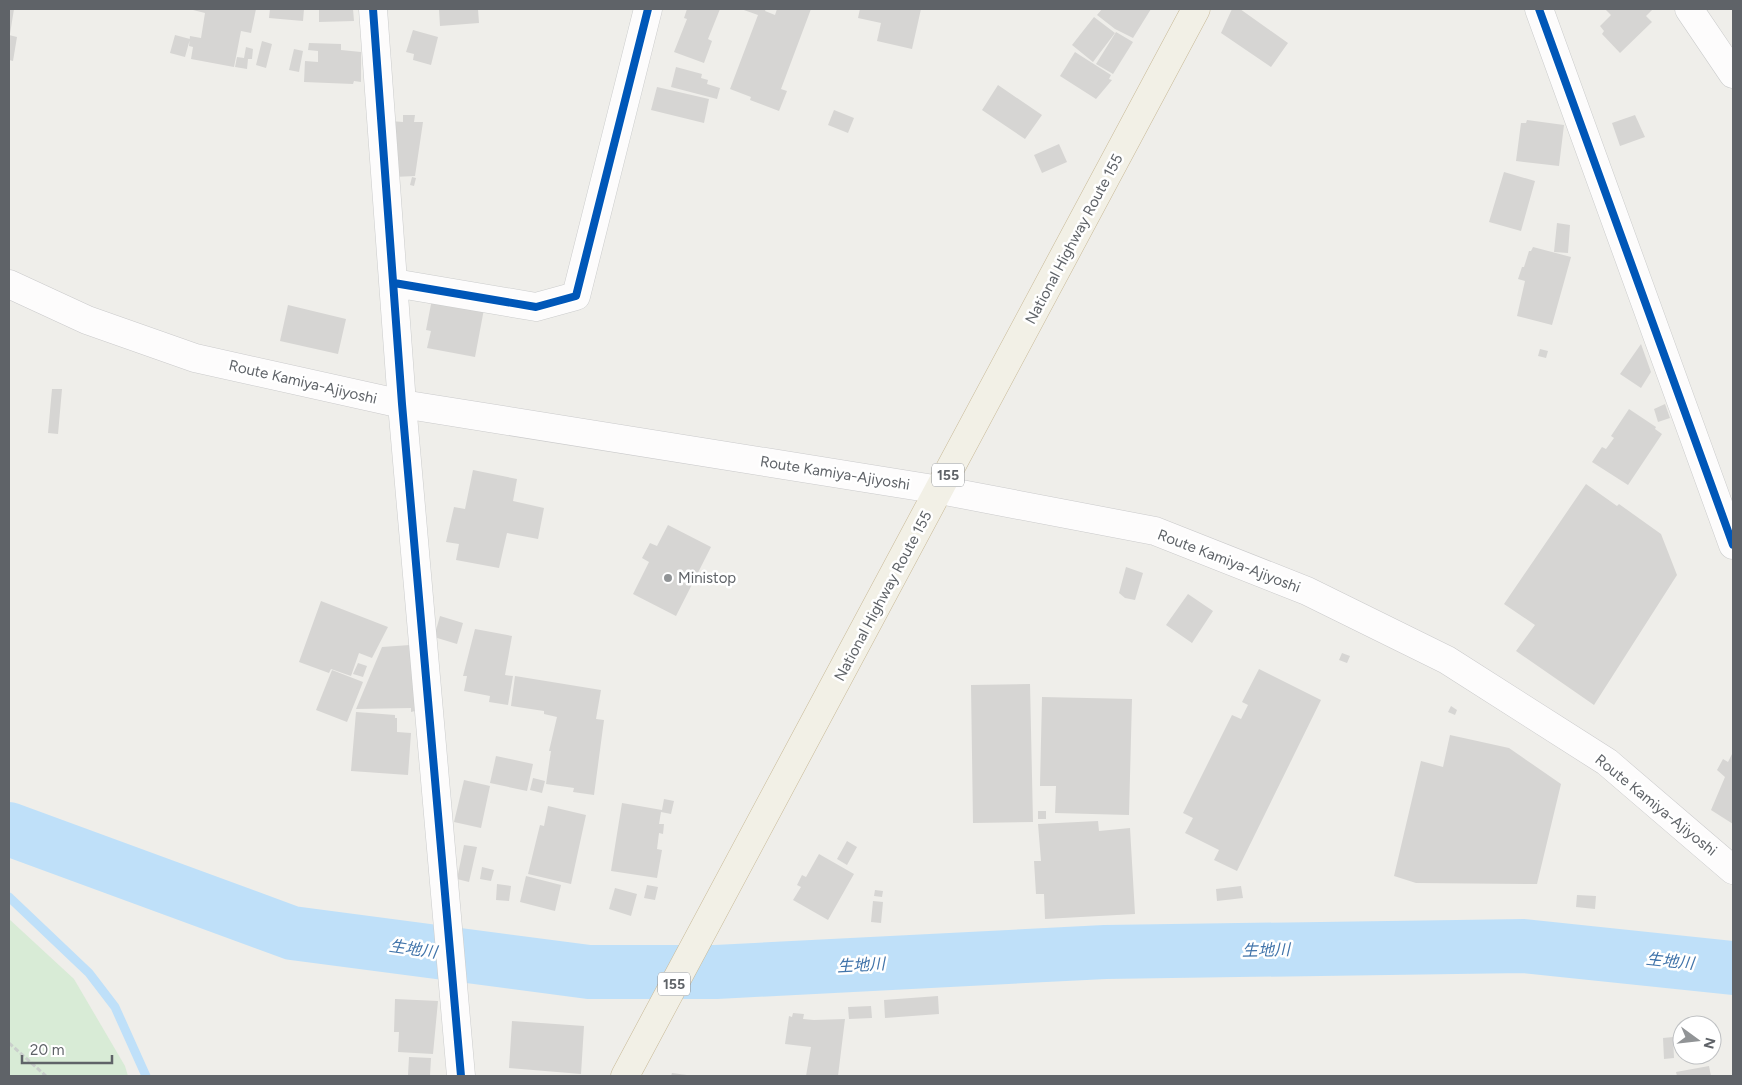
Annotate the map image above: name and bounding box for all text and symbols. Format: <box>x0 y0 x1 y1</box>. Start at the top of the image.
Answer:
street label: National Highway Route 155 <box>1021 151 1127 327</box>
street label: Route Kamiya-Ajiyoshi <box>227 356 379 408</box>
street label: Route Kamiya-Ajiyoshi <box>759 452 911 494</box>
road number: 155 <box>932 464 964 486</box>
street label: National Highway Route 155 <box>830 508 936 684</box>
street label: Route Kamiya-Ajiyoshi <box>1155 525 1303 597</box>
place label: Ministop <box>678 569 736 587</box>
marker: Ministop <box>662 572 674 584</box>
street label: Route Kamiya-Ajiyoshi <box>1591 750 1721 860</box>
water label: 生地川 <box>388 936 440 962</box>
water label: 生地川 <box>1242 940 1292 960</box>
water label: 生地川 <box>1645 949 1697 973</box>
water label: 生地川 <box>837 954 887 976</box>
road number: 155 <box>658 972 690 996</box>
north arrow <box>1672 1015 1722 1065</box>
scale bar <box>22 1032 112 1064</box>
text: N <box>1699 1036 1719 1051</box>
text: 20 m <box>30 1041 64 1059</box>

